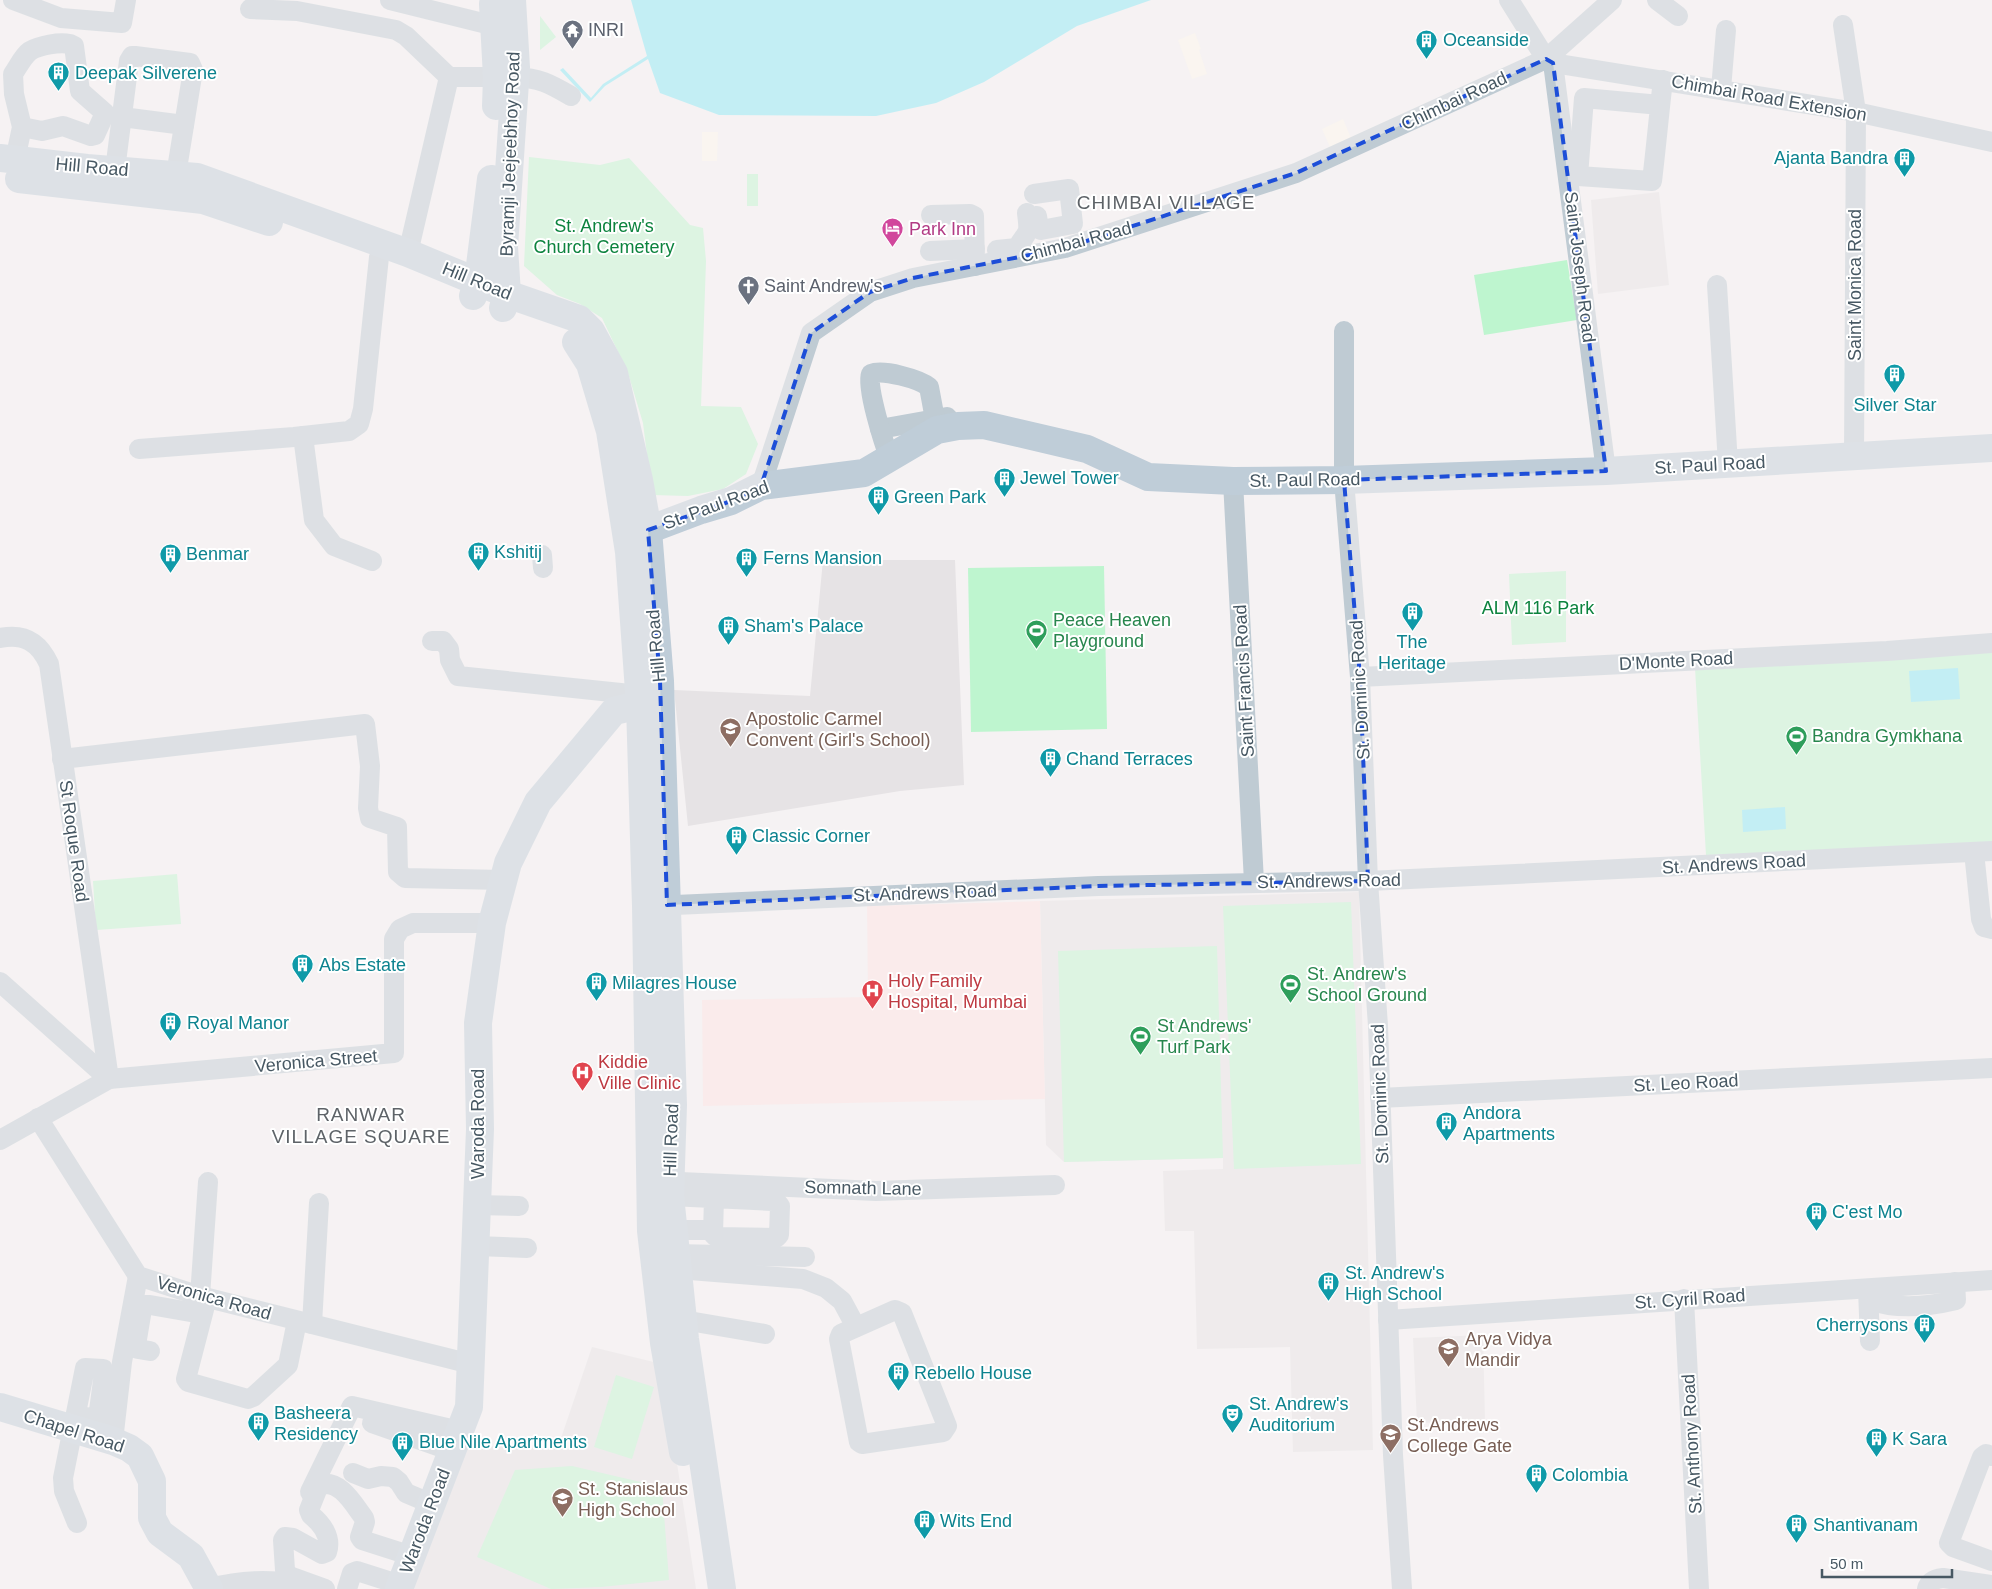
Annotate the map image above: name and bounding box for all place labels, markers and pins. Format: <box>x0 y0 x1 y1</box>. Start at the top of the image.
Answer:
temple icon: INRI <box>560 18 584 49</box>
place label: INRI <box>588 20 624 40</box>
building icon: Oceanside <box>1415 28 1439 59</box>
place label: Oceanside <box>1443 30 1529 50</box>
building icon: Deepak Silverene <box>47 61 71 92</box>
place label: Deepak Silverene <box>75 63 217 83</box>
building icon: Ajanta Bandra <box>1892 146 1916 177</box>
place label: Ajanta Bandra <box>1774 148 1889 168</box>
hotel icon: Park Inn <box>881 217 905 248</box>
place label: Park Inn <box>909 219 976 239</box>
church icon: Saint Andrew's <box>736 274 760 305</box>
place label: Saint Andrew's <box>764 276 883 296</box>
building icon: Silver Star <box>1883 363 1907 394</box>
place label: Silver Star <box>1853 395 1937 415</box>
building icon: Jewel Tower <box>992 466 1016 497</box>
place label: Jewel Tower <box>1020 468 1119 488</box>
building icon: Green Park <box>866 485 890 516</box>
place label: Green Park <box>894 487 987 507</box>
building icon: Kshitij <box>466 540 490 571</box>
building icon: Benmar <box>158 542 182 573</box>
place label: Kshitij <box>494 542 542 562</box>
place label: Benmar <box>186 544 249 564</box>
building icon: Ferns Mansion <box>735 546 759 577</box>
place label: Ferns Mansion <box>763 548 882 568</box>
building icon: The Heritage <box>1400 600 1424 631</box>
place label: Peace Heaven Playground <box>1053 610 1171 651</box>
building icon: Sham's Palace <box>716 614 740 645</box>
place label: Sham's Palace <box>744 616 864 636</box>
sports icon: Peace Heaven Playground <box>1025 618 1049 649</box>
place label: The Heritage <box>1378 632 1446 673</box>
place label: Apostolic Carmel Convent (Girl's School) <box>746 709 931 750</box>
school or university icon: Apostolic Carmel Convent (Girl's School) <box>718 717 742 748</box>
sports icon: Bandra Gymkhana <box>1784 724 1808 755</box>
place label: Bandra Gymkhana <box>1812 726 1963 746</box>
building icon: Chand Terraces <box>1038 747 1062 778</box>
place label: Chand Terraces <box>1066 749 1193 769</box>
building icon: Classic Corner <box>724 824 748 855</box>
place label: Classic Corner <box>752 826 870 846</box>
building icon: Abs Estate <box>291 953 315 984</box>
place label: Abs Estate <box>319 955 406 975</box>
place label: St. Andrew's School Ground <box>1307 964 1427 1005</box>
building icon: Milagres House <box>584 971 608 1002</box>
place label: Holy Family Hospital, Mumbai <box>888 971 1027 1012</box>
sports icon: St. Andrew's School Ground <box>1279 972 1303 1003</box>
place label: Milagres House <box>612 973 737 993</box>
hospital icon: Holy Family Hospital, Mumbai <box>860 979 884 1010</box>
building icon: Royal Manor <box>159 1011 183 1042</box>
place label: Royal Manor <box>187 1013 289 1033</box>
place label: St Andrews' Turf Park <box>1157 1016 1251 1057</box>
sports icon: St Andrews' Turf Park <box>1129 1024 1153 1055</box>
place label: Kiddie Ville Clinic <box>598 1052 681 1093</box>
hospital icon: Kiddie Ville Clinic <box>570 1060 594 1091</box>
place label: Andora Apartments <box>1463 1103 1555 1144</box>
building icon: Andora Apartments <box>1435 1111 1459 1142</box>
building icon: C'est Mo <box>1804 1200 1828 1231</box>
place label: C'est Mo <box>1832 1202 1902 1222</box>
place label: St. Andrew's High School <box>1345 1263 1444 1304</box>
building icon: St. Andrew's High School <box>1317 1271 1341 1302</box>
building icon: Cherrysons <box>1912 1313 1936 1344</box>
place label: Cherrysons <box>1816 1315 1908 1335</box>
place label: Arya Vidya Mandir <box>1465 1329 1553 1370</box>
school or university icon: Arya Vidya Mandir <box>1437 1337 1461 1368</box>
building icon: Rebello House <box>886 1361 910 1392</box>
place label: Rebello House <box>914 1363 1032 1383</box>
place label: St. Andrew's Auditorium <box>1249 1394 1348 1435</box>
theatre icon: St. Andrew's Auditorium <box>1221 1402 1245 1433</box>
place label: Basheera Residency <box>274 1403 358 1444</box>
building icon: Basheera Residency <box>246 1411 270 1442</box>
place label: St.Andrews College Gate <box>1407 1415 1512 1456</box>
school or university icon: St.Andrews College Gate <box>1379 1423 1403 1454</box>
building icon: K Sara <box>1864 1427 1888 1458</box>
place label: K Sara <box>1892 1429 1948 1449</box>
building icon: Blue Nile Apartments <box>391 1430 415 1461</box>
place label: Blue Nile Apartments <box>419 1432 587 1452</box>
building icon: Colombia <box>1524 1463 1548 1494</box>
place label: Colombia <box>1552 1465 1629 1485</box>
place label: St. Stanislaus High School <box>578 1479 688 1520</box>
school or university icon: St. Stanislaus High School <box>550 1487 574 1518</box>
building icon: Wits End <box>912 1509 936 1540</box>
place label: Wits End <box>940 1511 1012 1531</box>
building icon: Shantivanam <box>1785 1513 1809 1544</box>
place label: Shantivanam <box>1813 1515 1918 1535</box>

